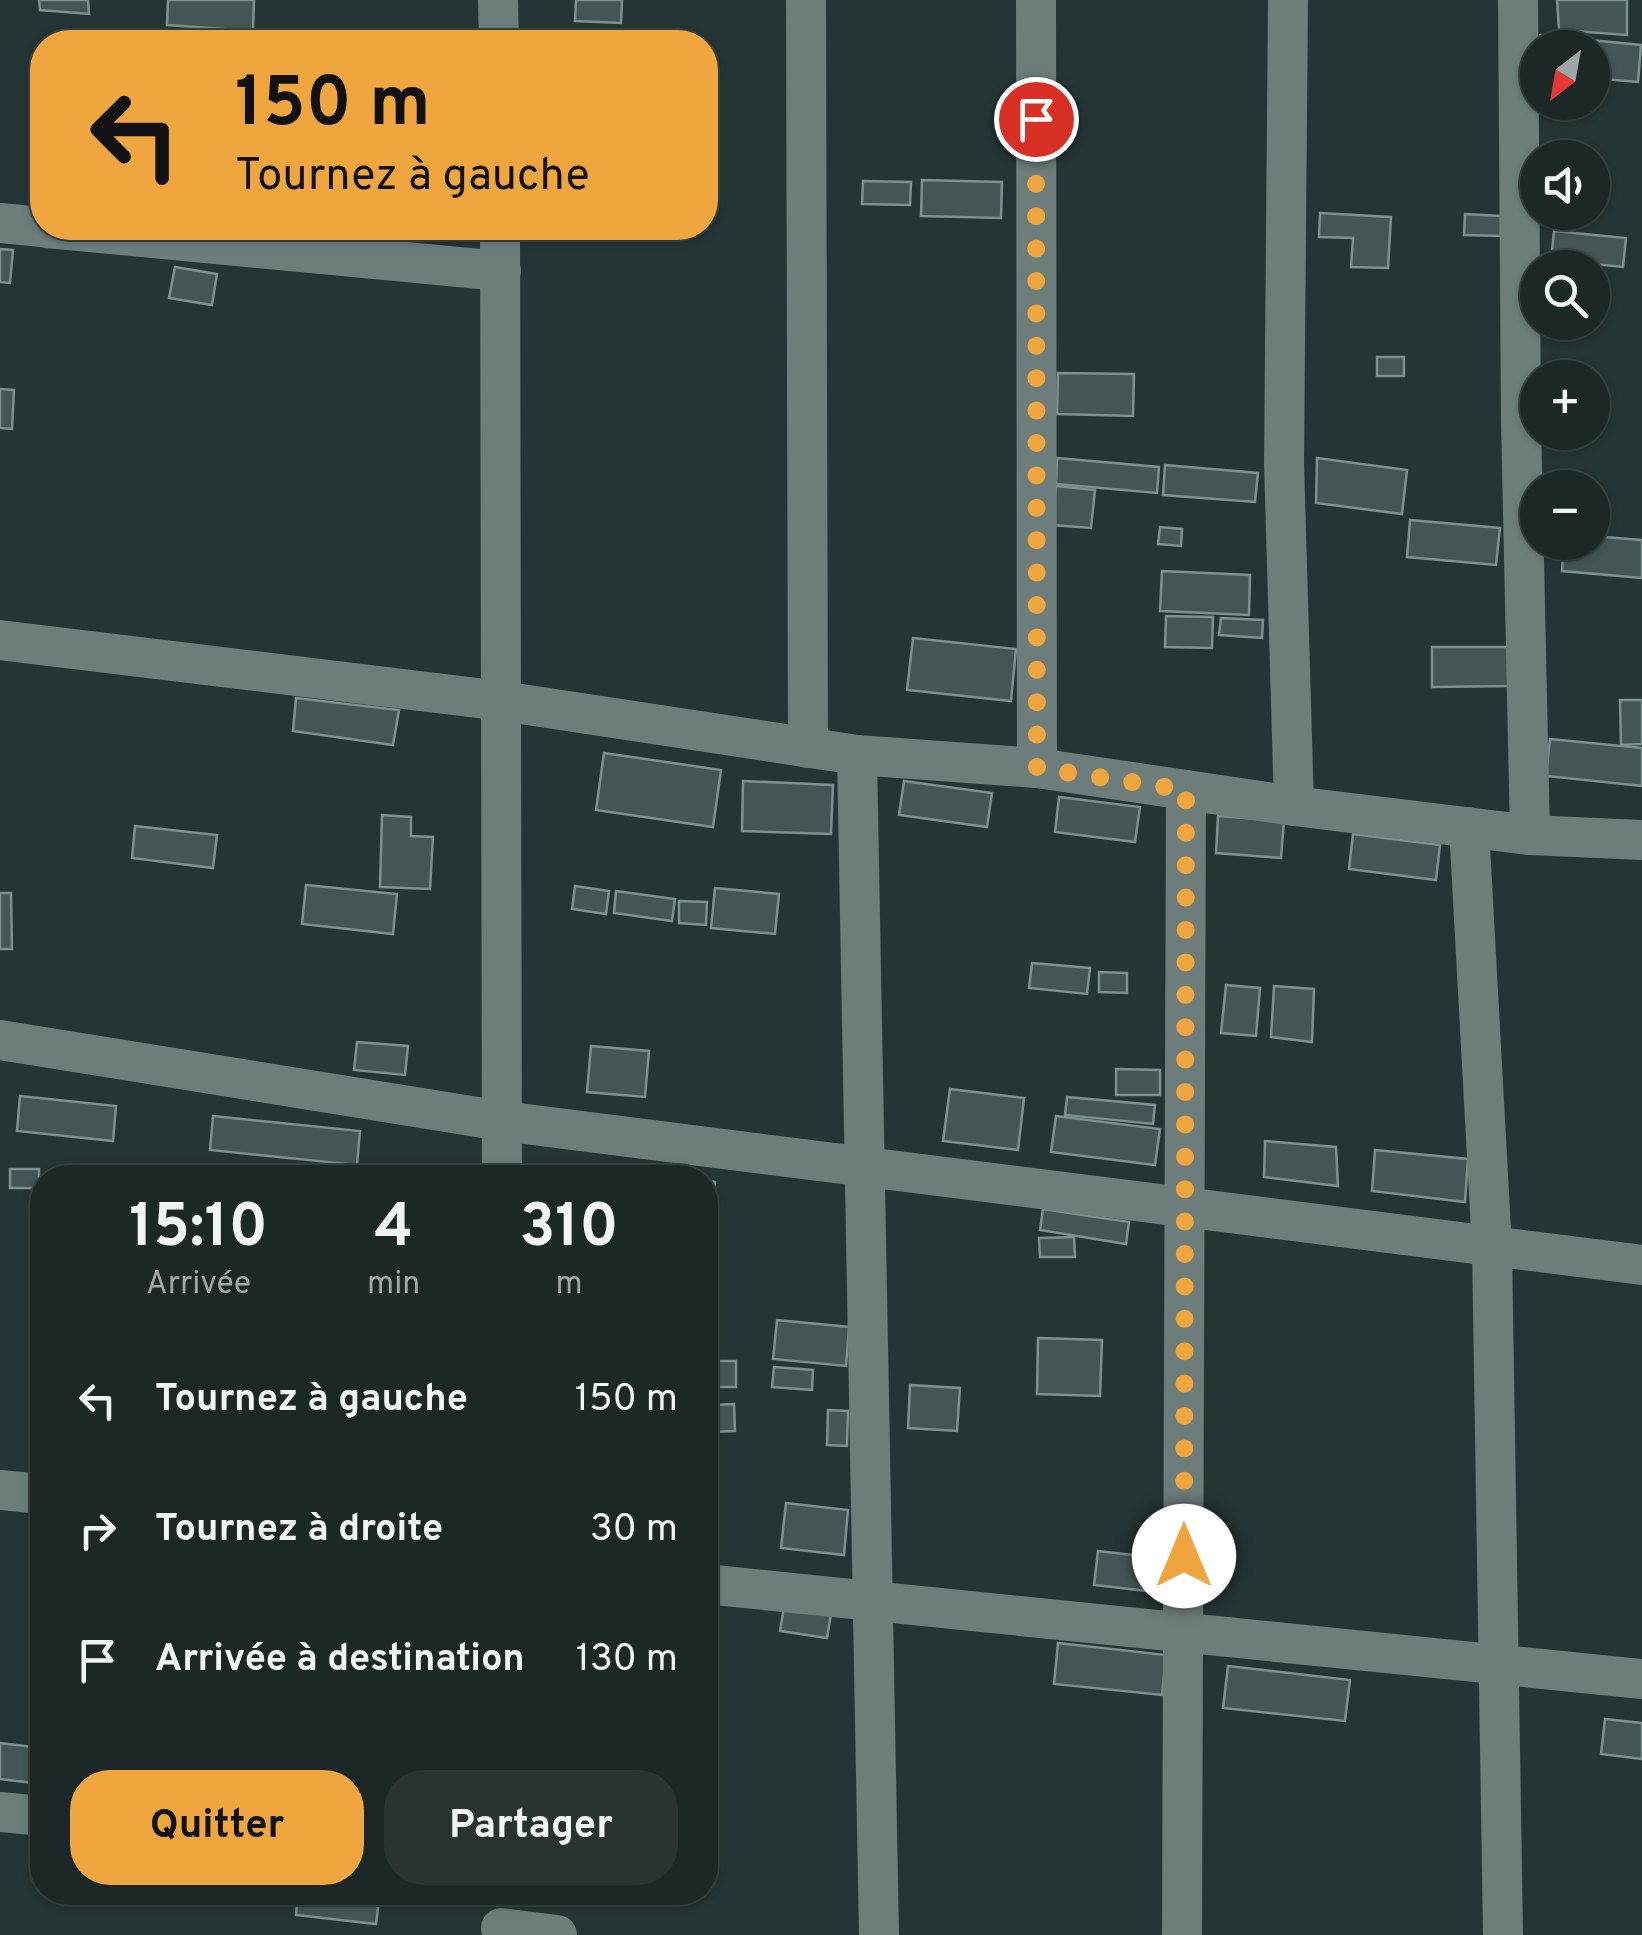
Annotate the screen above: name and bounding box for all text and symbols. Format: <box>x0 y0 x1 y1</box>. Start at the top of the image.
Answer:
north arrow <box>1520 30 1610 120</box>
map controls <box>1520 30 1610 560</box>
text: 150 m <box>235 62 430 151</box>
icon: left <box>70 70 200 200</box>
pin <box>994 77 1079 162</box>
icon: arrive <box>1009 92 1064 147</box>
button: sound <box>1520 140 1610 230</box>
text: Tournez à gauche <box>235 149 590 206</box>
button: search <box>1520 250 1610 340</box>
button: + <box>1520 360 1610 450</box>
button: − <box>1520 470 1610 560</box>
text: 15:10 <box>129 1192 268 1268</box>
text: 4 <box>374 1192 413 1268</box>
text: 310 <box>519 1192 619 1268</box>
text: Arrivée <box>146 1265 251 1305</box>
text: min <box>367 1265 420 1305</box>
text: m <box>556 1265 583 1305</box>
icon: left <box>70 1373 125 1428</box>
text: Tournez à gauche <box>155 1376 468 1425</box>
text: 150 m <box>575 1376 678 1425</box>
icon: right <box>70 1503 125 1558</box>
position arrow <box>1132 1504 1236 1608</box>
text: Tournez à droite <box>155 1506 443 1555</box>
text: 30 m <box>590 1506 678 1555</box>
icon: arrive <box>70 1633 125 1688</box>
text: Arrivée à destination <box>155 1636 525 1685</box>
text: 130 m <box>576 1636 678 1685</box>
button: Quitter <box>70 1770 364 1885</box>
button: Partager <box>384 1770 678 1885</box>

